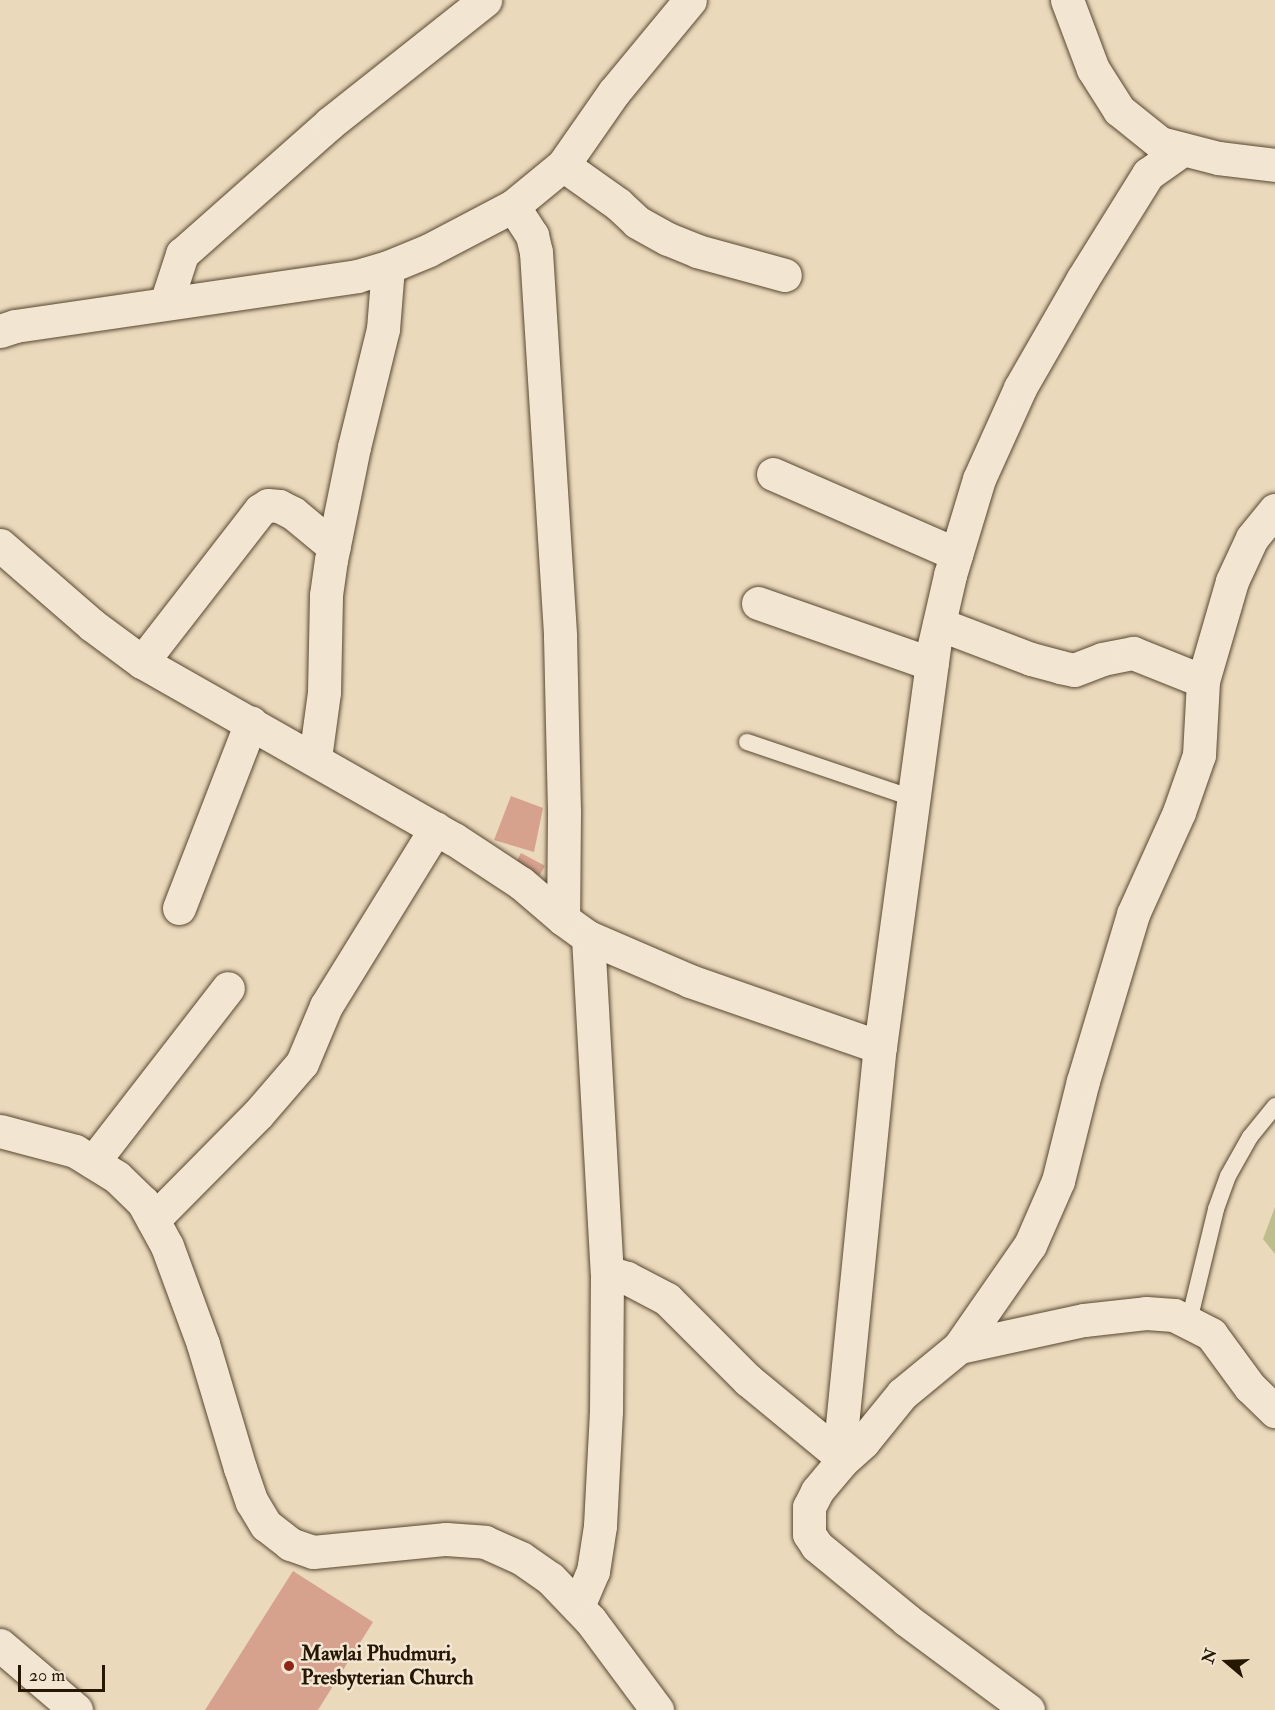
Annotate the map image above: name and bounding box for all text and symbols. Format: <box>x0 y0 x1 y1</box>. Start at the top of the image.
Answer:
north arrow <box>1197 1632 1257 1692</box>
place label: Mawlai Phudmuri, Presbyterian Church <box>301 1641 473 1691</box>
text: N <box>1198 1646 1222 1666</box>
scale bar <box>21 1653 108 1691</box>
marker: Mawlai Phudmuri, Presbyterian Church <box>282 1659 296 1673</box>
text: 20 m <box>29 1664 65 1687</box>

